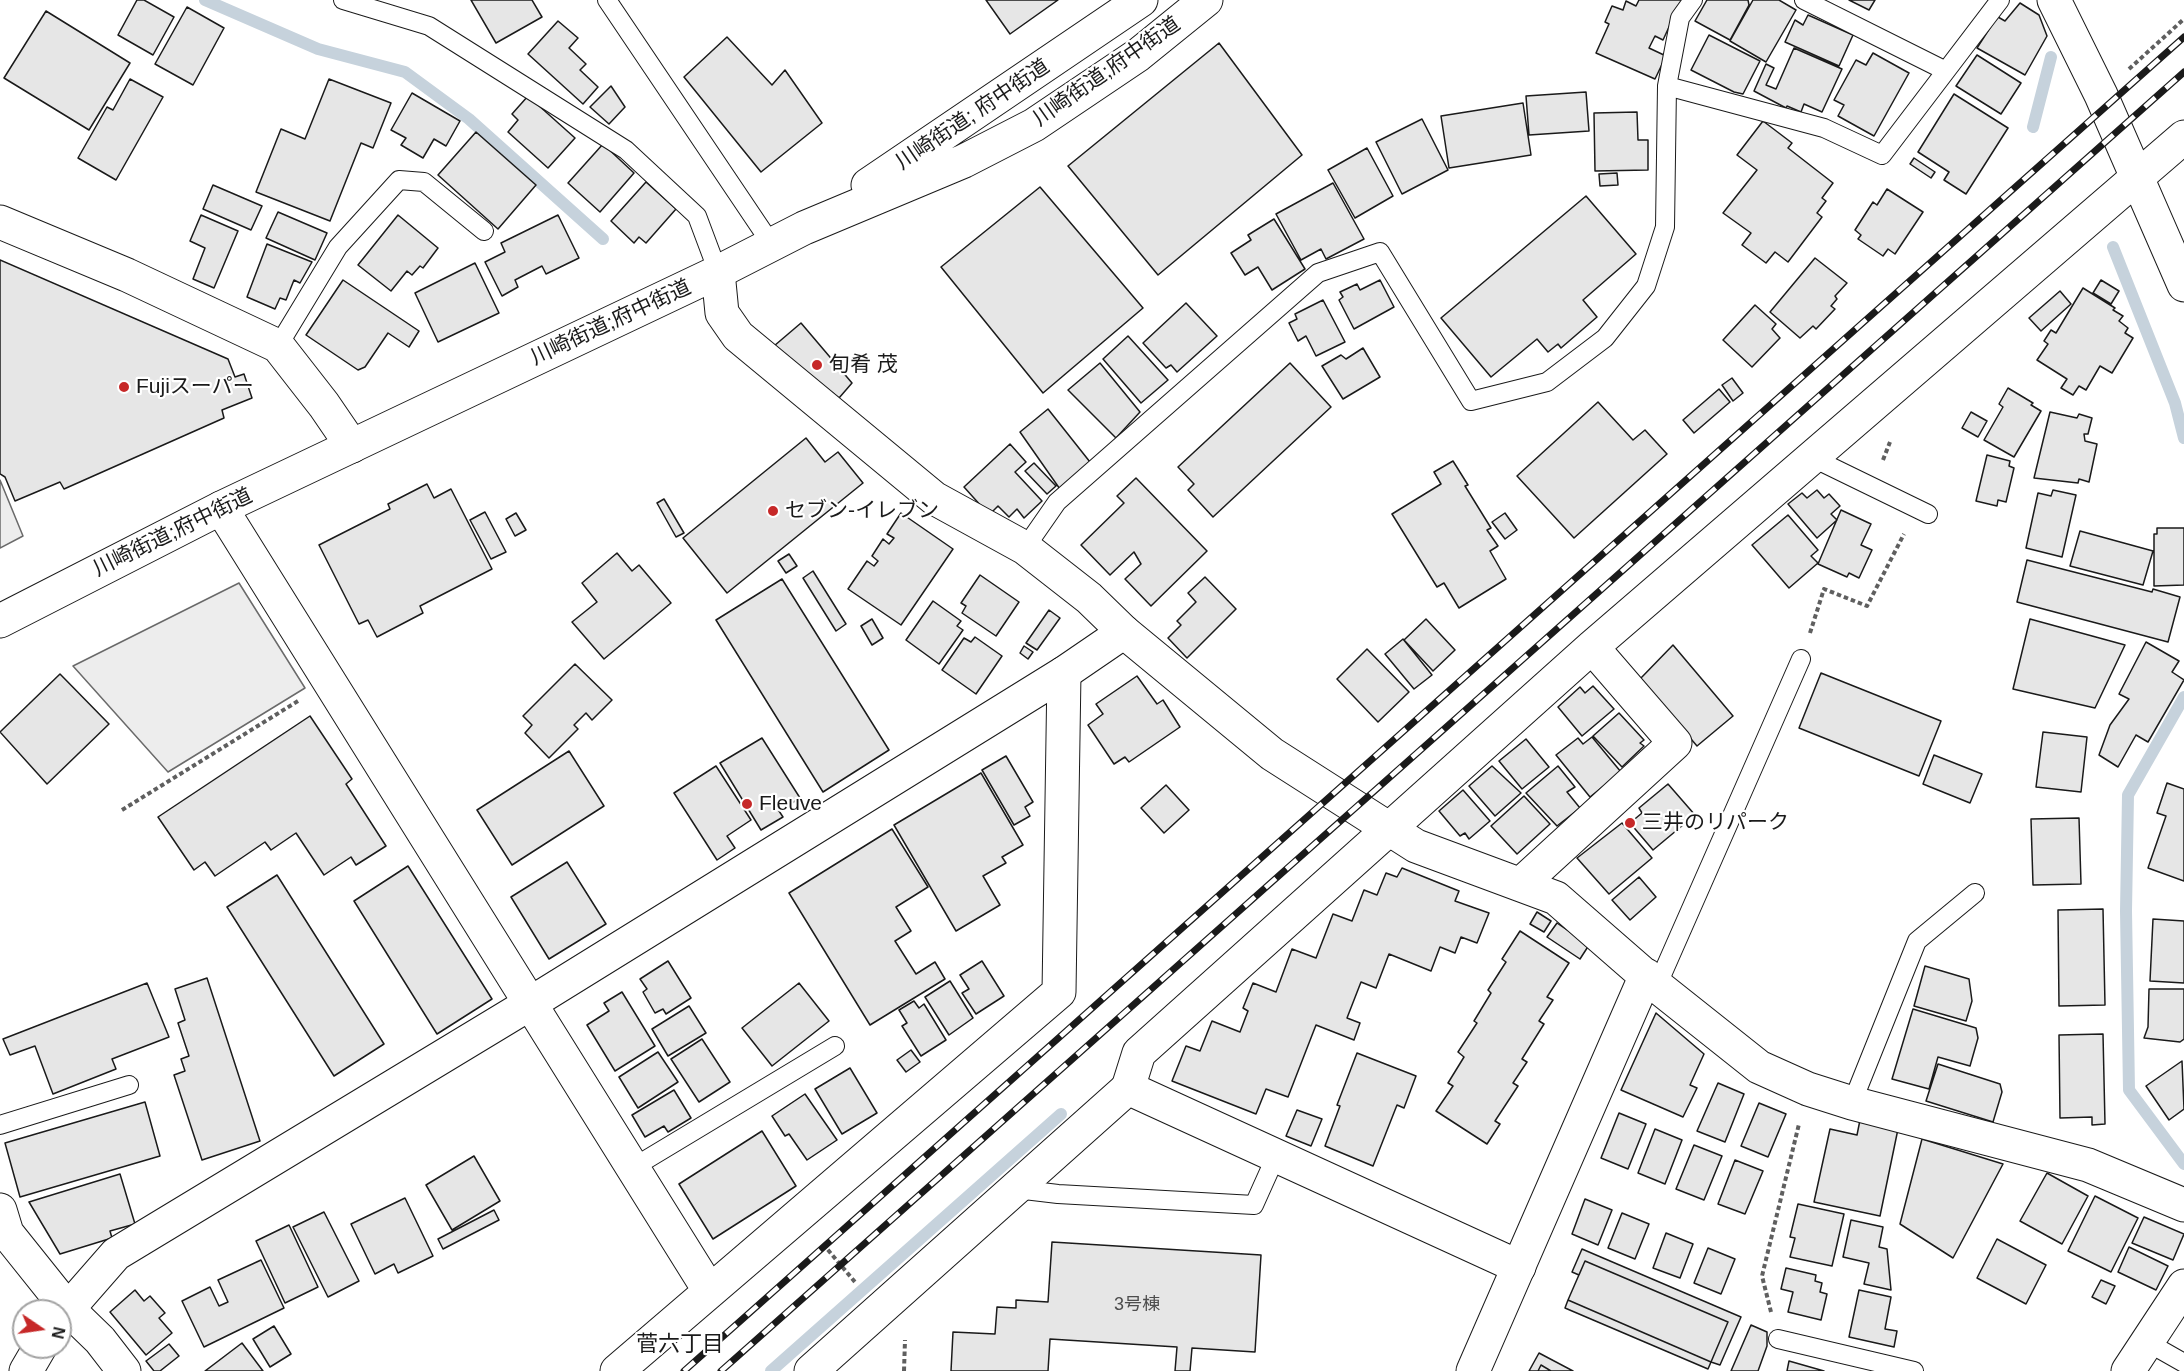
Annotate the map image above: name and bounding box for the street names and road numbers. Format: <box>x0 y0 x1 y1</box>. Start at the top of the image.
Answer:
street label: 川崎街道;府中街道 <box>1029 12 1185 132</box>
street label: 川崎街道; 府中街道 <box>891 54 1055 176</box>
street label: 川崎街道;府中街道 <box>527 275 695 371</box>
street label: 川崎街道;府中街道 <box>89 484 257 582</box>

